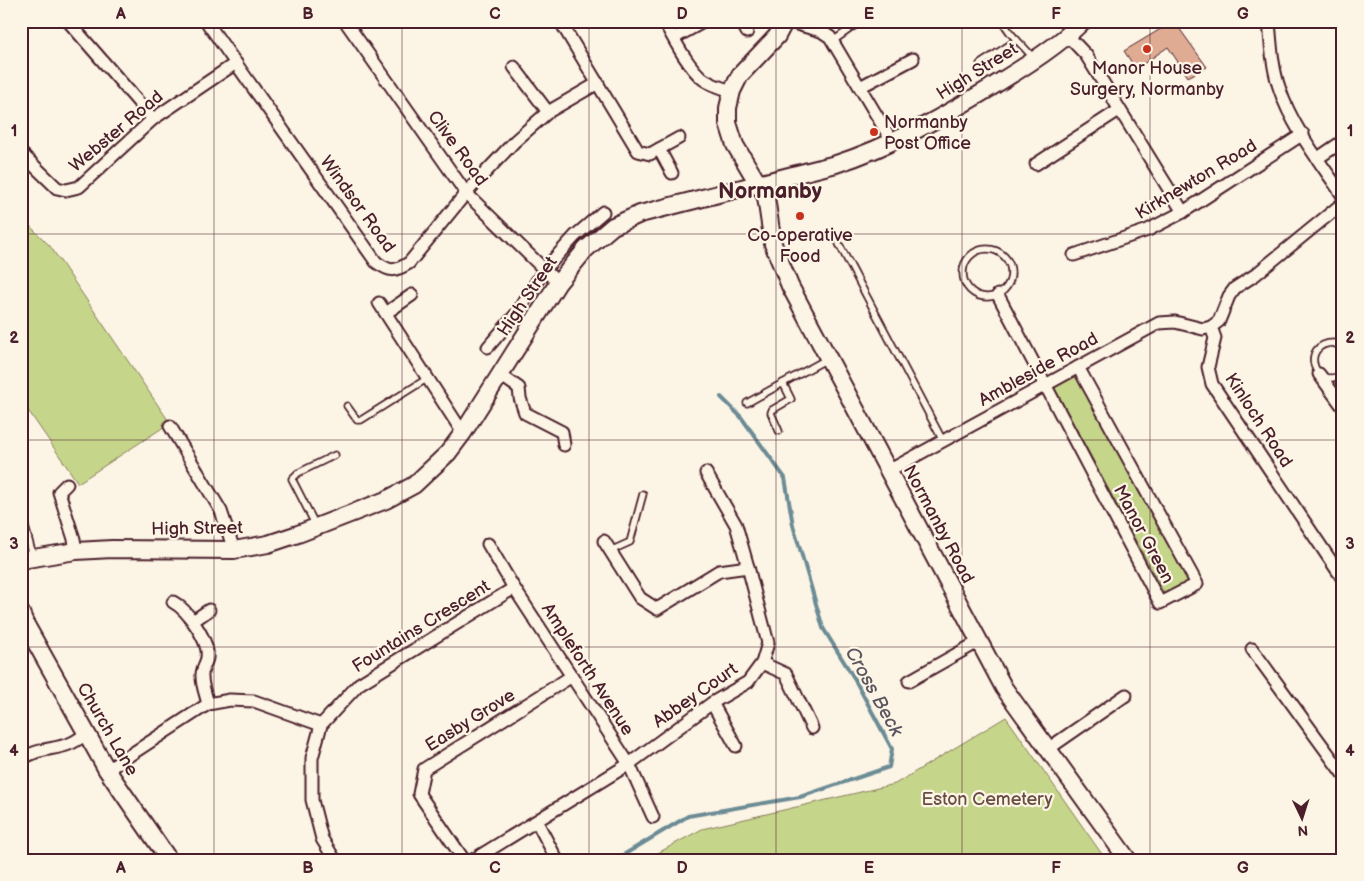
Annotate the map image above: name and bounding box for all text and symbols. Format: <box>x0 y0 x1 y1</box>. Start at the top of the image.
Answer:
text: A <box>115 5 126 24</box>
text: B <box>302 5 314 24</box>
text: C <box>489 5 501 24</box>
text: D <box>676 5 688 24</box>
text: E <box>864 5 874 24</box>
text: F <box>1051 5 1061 24</box>
text: G <box>1237 5 1249 24</box>
street label: High Street <box>933 38 1022 105</box>
marker: Manor House Surgery, Normanby <box>1141 43 1153 55</box>
place label: Manor House Surgery, Normanby <box>1070 58 1225 100</box>
street label: Webster Road <box>65 86 167 177</box>
street label: Clive Road <box>423 107 492 190</box>
place label: Normanby Post Office <box>884 112 971 154</box>
text: 1 <box>11 122 17 141</box>
text: 1 <box>1347 122 1353 141</box>
marker: Normanby Post Office <box>868 126 880 138</box>
street label: Kirknewton Road <box>1132 135 1261 224</box>
street label: Windsor Road <box>316 152 400 257</box>
district label: Normanby <box>718 178 822 205</box>
marker: Co-operative Food <box>794 210 806 222</box>
place label: Co-operative Food <box>747 225 853 267</box>
street label: High Street <box>493 252 562 340</box>
street label: Ambleside Road <box>975 328 1102 411</box>
text: 2 <box>9 329 19 348</box>
text: 2 <box>1345 329 1355 348</box>
street label: Kinloch Road <box>1220 369 1297 471</box>
street label: Normanby Road <box>899 462 979 587</box>
street label: Manor Green <box>1109 481 1178 587</box>
street label: High Street <box>151 517 243 540</box>
text: 3 <box>9 535 19 554</box>
text: 3 <box>1345 535 1355 554</box>
street label: Fountains Crescent <box>349 575 494 677</box>
street label: Ampleforth Avenue <box>537 599 638 740</box>
water label: Cross Beck <box>840 643 908 741</box>
street label: Abbey Court <box>649 658 742 732</box>
street label: Church Lane <box>72 679 143 780</box>
street label: Easby Grove <box>422 684 519 756</box>
text: 4 <box>9 742 19 761</box>
text: 4 <box>1345 742 1355 761</box>
park label: Eston Cemetery <box>921 789 1053 810</box>
north arrow <box>1276 794 1326 844</box>
text: N <box>1297 822 1309 839</box>
text: A <box>115 859 126 878</box>
text: B <box>302 859 314 878</box>
text: C <box>489 859 501 878</box>
text: D <box>676 859 688 878</box>
text: E <box>864 859 874 878</box>
text: F <box>1051 859 1061 878</box>
text: G <box>1237 859 1249 878</box>

